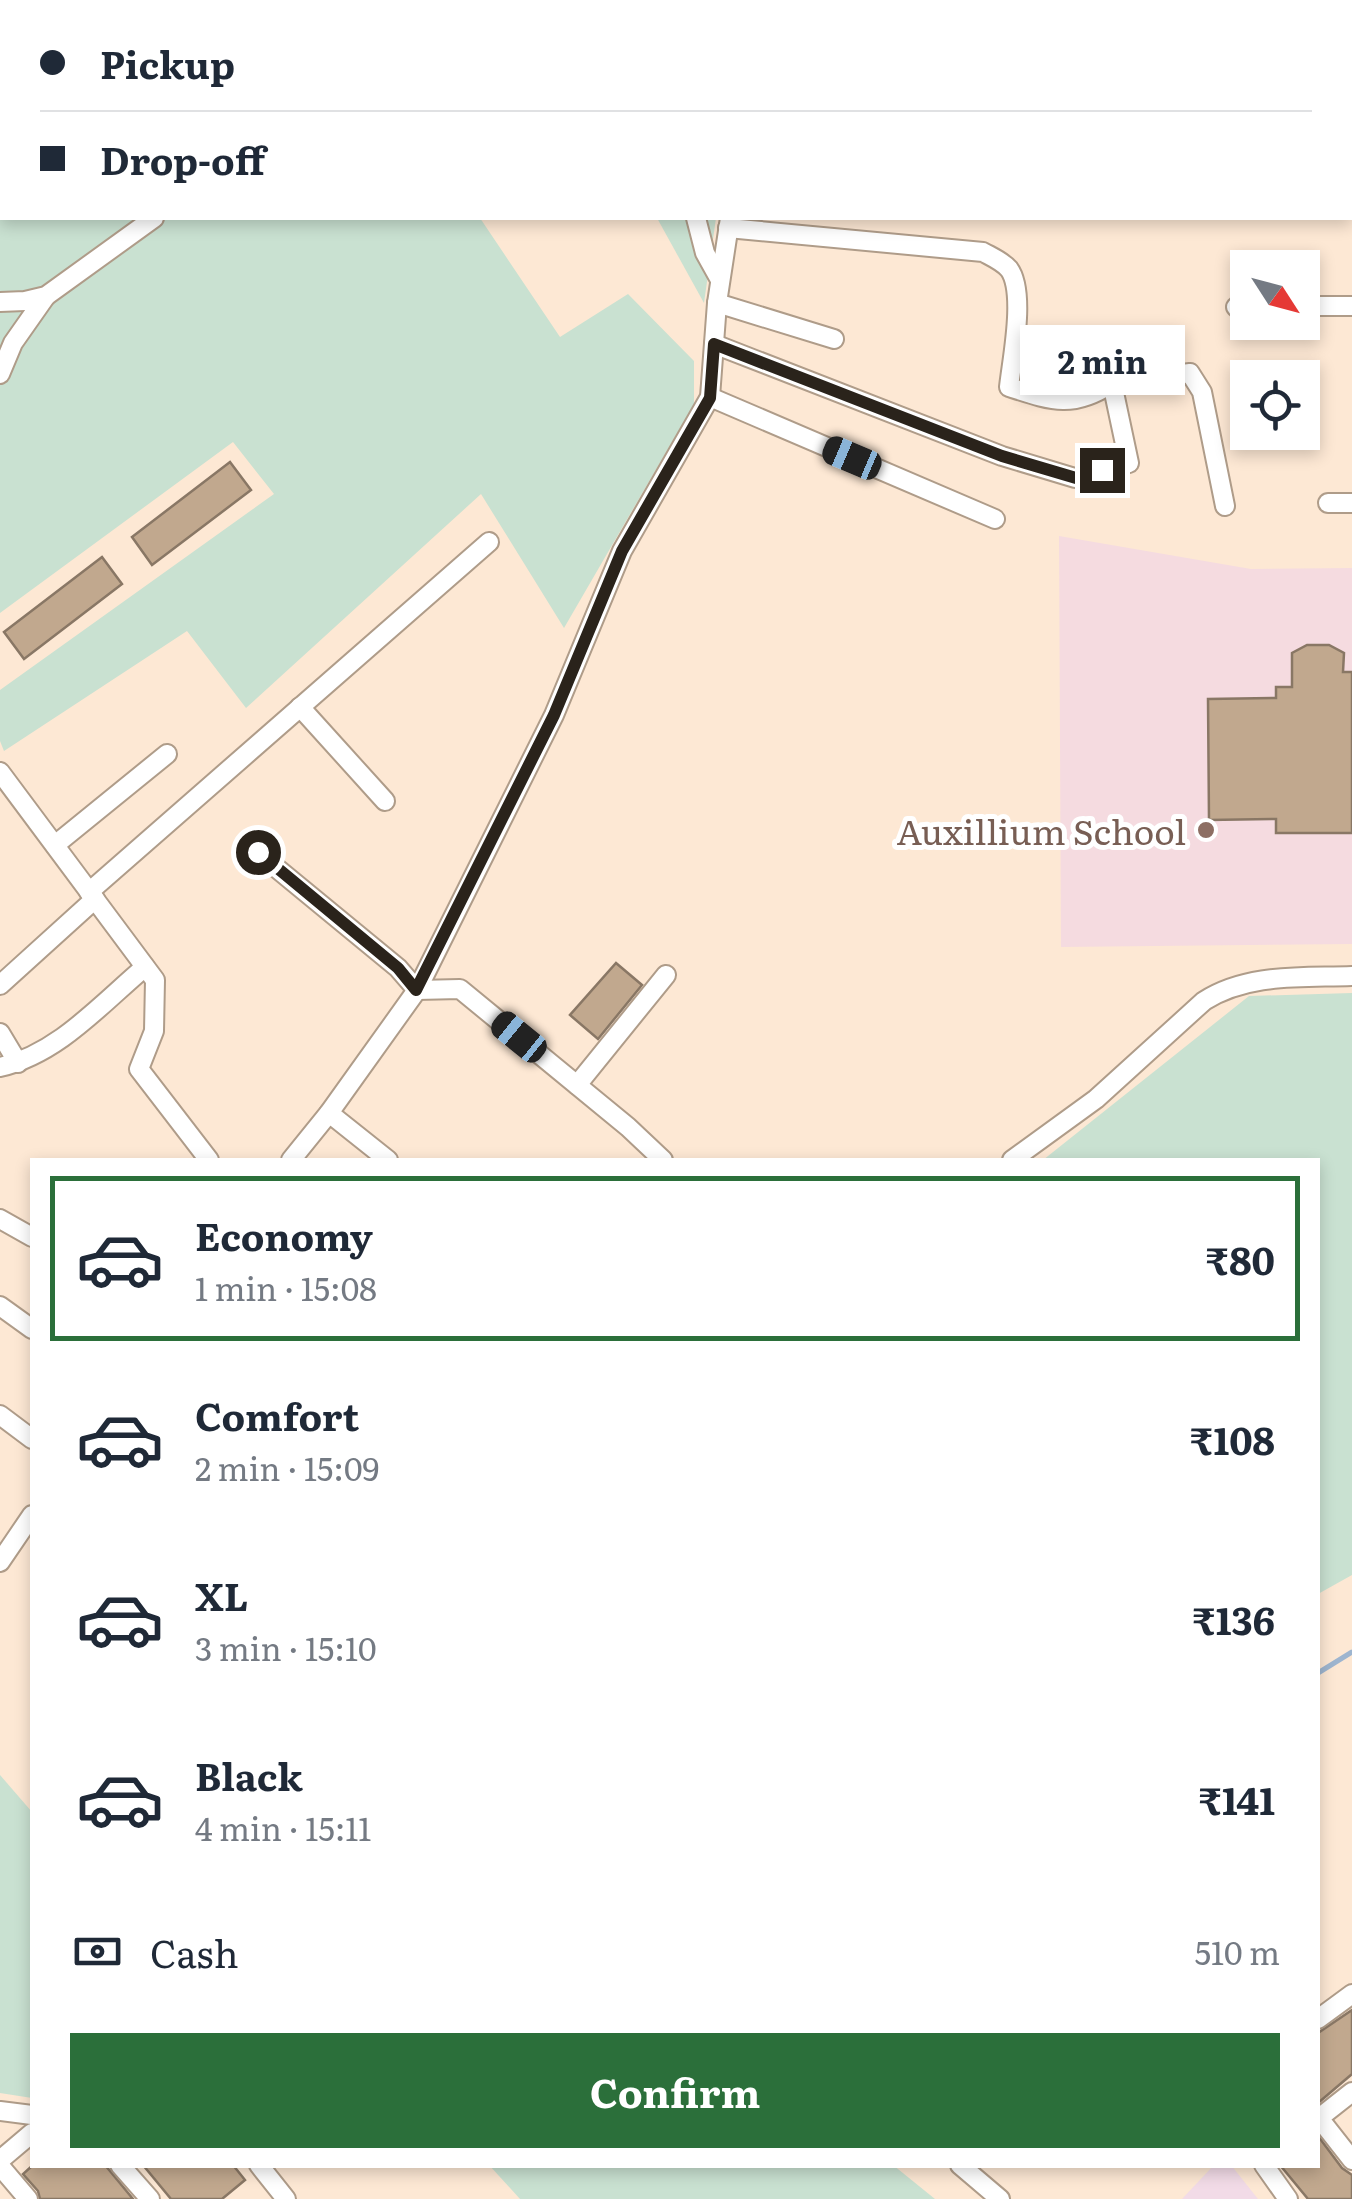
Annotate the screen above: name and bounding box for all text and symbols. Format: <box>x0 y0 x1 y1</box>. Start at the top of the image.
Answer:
text: Pickup <box>100 34 235 91</box>
text: Drop-off <box>100 130 265 187</box>
north arrow <box>1230 250 1320 340</box>
map controls <box>1230 250 1320 450</box>
callout: 2 min <box>1020 325 1184 395</box>
text: 2 min <box>1058 336 1147 384</box>
button: locate <box>1230 360 1320 450</box>
car <box>819 432 885 484</box>
route end <box>1080 448 1125 493</box>
place label: Auxillium School <box>896 804 1186 856</box>
marker: Auxillium School <box>1195 819 1217 841</box>
route start <box>236 830 281 875</box>
car <box>486 1006 552 1068</box>
text: Economy <box>195 1206 373 1263</box>
icon: car <box>75 1214 165 1304</box>
text: ₹80 <box>1206 1230 1275 1287</box>
text: 1 min · 15:08 <box>195 1263 377 1311</box>
text: Comfort <box>195 1386 359 1443</box>
icon: car <box>75 1394 165 1484</box>
text: ₹108 <box>1190 1410 1275 1467</box>
text: 2 min · 15:09 <box>195 1443 379 1491</box>
text: XL <box>195 1566 248 1623</box>
icon: car <box>75 1574 165 1664</box>
text: ₹136 <box>1193 1590 1275 1647</box>
text: 3 min · 15:10 <box>195 1623 377 1671</box>
text: Black <box>195 1746 303 1803</box>
icon: car <box>75 1754 165 1844</box>
text: ₹141 <box>1199 1770 1275 1827</box>
text: 4 min · 15:11 <box>195 1803 371 1851</box>
text: Cash <box>150 1923 239 1980</box>
icon: cash <box>70 1924 125 1979</box>
text: 510 m <box>1195 1927 1280 1975</box>
button: Confirm <box>70 2033 1280 2148</box>

